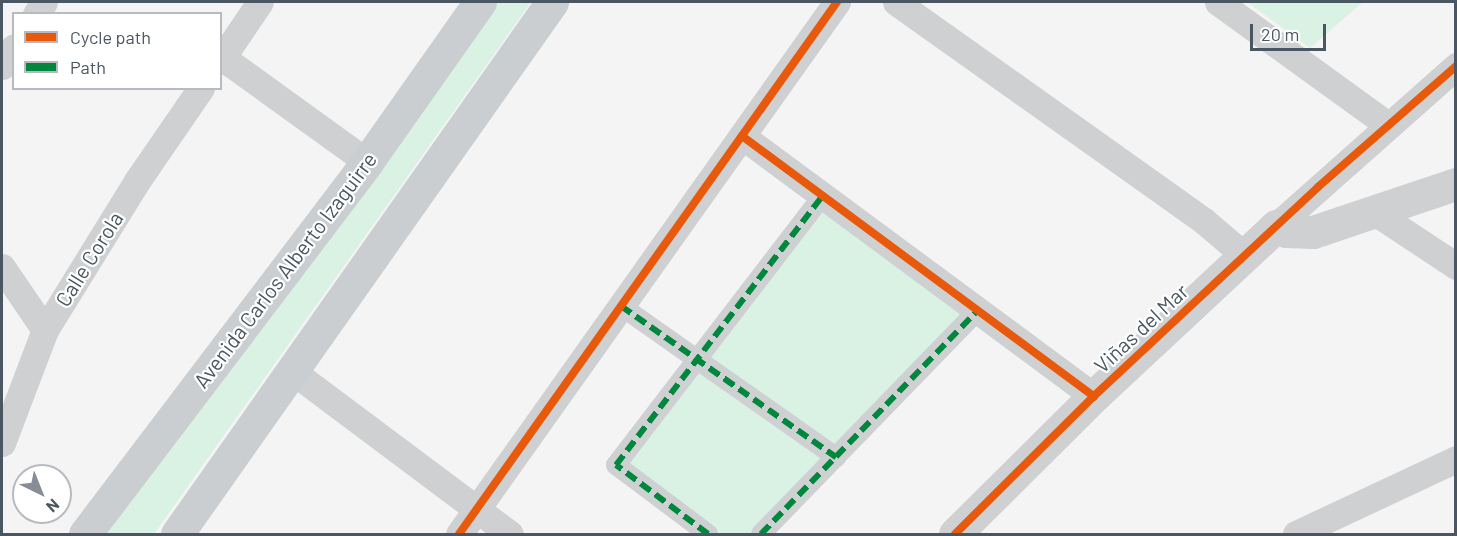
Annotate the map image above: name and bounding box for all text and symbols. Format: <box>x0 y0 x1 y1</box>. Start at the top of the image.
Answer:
legend <box>12 12 222 90</box>
scale bar <box>1253 12 1330 50</box>
text: 20 m <box>1261 23 1299 45</box>
text: Cycle path <box>70 26 151 48</box>
text: Path <box>70 56 106 78</box>
street label: Avenida Carlos Alberto Izaguirre <box>188 147 382 393</box>
street label: Calle Corola <box>50 207 128 311</box>
street label: Viñas del Mar <box>1089 278 1193 378</box>
north arrow <box>12 464 72 524</box>
text: N <box>43 495 64 517</box>

